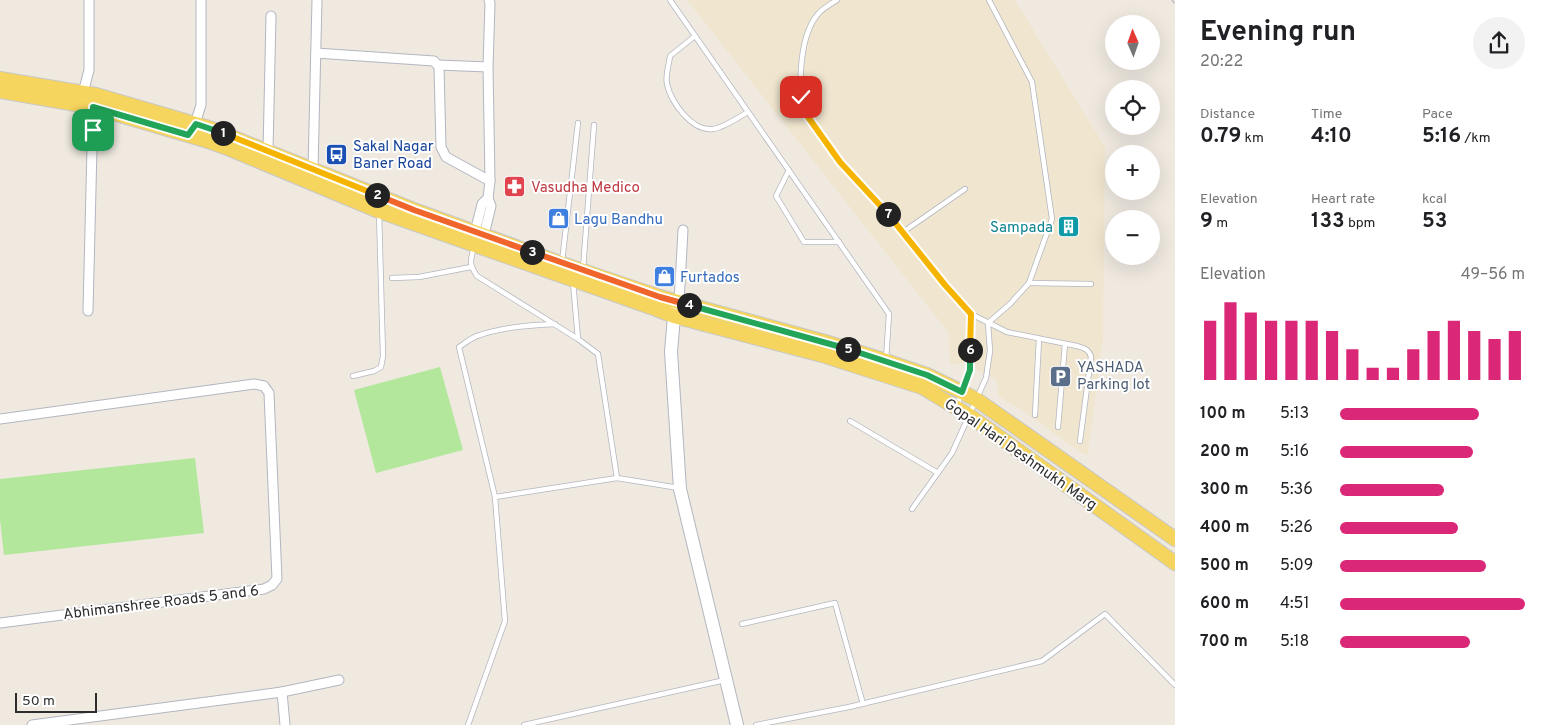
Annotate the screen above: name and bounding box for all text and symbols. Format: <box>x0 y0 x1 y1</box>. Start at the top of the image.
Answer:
north arrow <box>1105 15 1160 70</box>
map controls <box>1105 15 1160 265</box>
text: Evening run <box>1200 15 1356 51</box>
button: share <box>1473 17 1525 69</box>
text: 20:22 <box>1200 52 1243 72</box>
pin <box>780 76 822 118</box>
button: locate <box>1105 80 1160 135</box>
icon: check <box>787 83 815 111</box>
text: Distance <box>1200 106 1255 123</box>
text: Time <box>1311 106 1342 123</box>
text: Pace <box>1422 106 1453 123</box>
pin <box>72 109 114 151</box>
icon: arrive <box>79 116 107 144</box>
pin: 1 <box>210 120 236 146</box>
text: 0.79 <box>1200 123 1241 150</box>
text: 4:10 <box>1311 123 1352 150</box>
text: 5:16 <box>1422 123 1461 150</box>
text: 1 <box>221 125 226 142</box>
text: km <box>1241 130 1264 147</box>
text: /km <box>1461 130 1491 147</box>
place label: Sakal Nagar Baner Road <box>353 138 434 174</box>
bus stop icon: Sakal Nagar Baner Road <box>325 143 349 167</box>
button: + <box>1105 145 1160 200</box>
pharmacy icon: Vasudha Medico <box>503 175 527 199</box>
place label: Vasudha Medico <box>531 179 640 198</box>
pin: 2 <box>364 182 390 208</box>
text: 2 <box>373 187 382 204</box>
text: Elevation <box>1200 191 1258 208</box>
text: Heart rate <box>1311 191 1375 208</box>
text: kcal <box>1422 191 1447 208</box>
pin: 7 <box>876 202 900 226</box>
text: 7 <box>885 206 892 223</box>
shop icon: Lagu Bandhu <box>546 207 570 231</box>
text: 9 <box>1200 208 1213 235</box>
text: 133 <box>1311 208 1345 235</box>
text: 53 <box>1422 208 1447 235</box>
button: − <box>1105 210 1160 265</box>
place label: Lagu Bandhu <box>574 211 663 230</box>
building icon: Sampada <box>1057 215 1081 239</box>
text: m <box>1213 215 1228 232</box>
text: bpm <box>1345 215 1375 232</box>
place label: Sampada <box>990 219 1053 238</box>
pin: 3 <box>520 240 544 264</box>
text: 3 <box>528 244 537 261</box>
shop icon: Furtados <box>652 265 676 289</box>
text: Elevation <box>1200 265 1266 285</box>
text: 49–56 m <box>1461 265 1525 285</box>
place label: Furtados <box>680 269 740 288</box>
pin: 4 <box>676 292 702 318</box>
text: 4 <box>685 297 694 314</box>
pin: 5 <box>836 336 860 362</box>
pin: 6 <box>958 338 982 362</box>
text: 5 <box>844 341 853 358</box>
text: 6 <box>966 342 975 359</box>
place label: YASHADA Parking lot <box>1077 359 1150 395</box>
parking icon: YASHADA Parking lot <box>1049 364 1073 388</box>
street label: Gopal Hari Deshmukh Marg <box>940 395 1100 515</box>
text: 100 m <box>1200 404 1246 424</box>
text: 5:13 <box>1280 404 1309 424</box>
text: 200 m <box>1200 442 1249 462</box>
text: 5:16 <box>1280 442 1309 462</box>
text: 300 m <box>1200 480 1248 500</box>
text: 5:36 <box>1280 480 1313 500</box>
text: 400 m <box>1200 518 1249 538</box>
text: 5:26 <box>1280 518 1313 538</box>
text: 500 m <box>1200 556 1249 576</box>
text: 5:09 <box>1280 556 1313 576</box>
street label: Abhimanshree Roads 5 and 6 <box>62 582 260 625</box>
text: 600 m <box>1200 594 1249 614</box>
text: 4:51 <box>1280 594 1309 614</box>
text: 700 m <box>1200 632 1248 652</box>
text: 5:18 <box>1280 632 1309 652</box>
scale bar <box>15 690 98 713</box>
text: 50 m <box>22 693 55 710</box>

